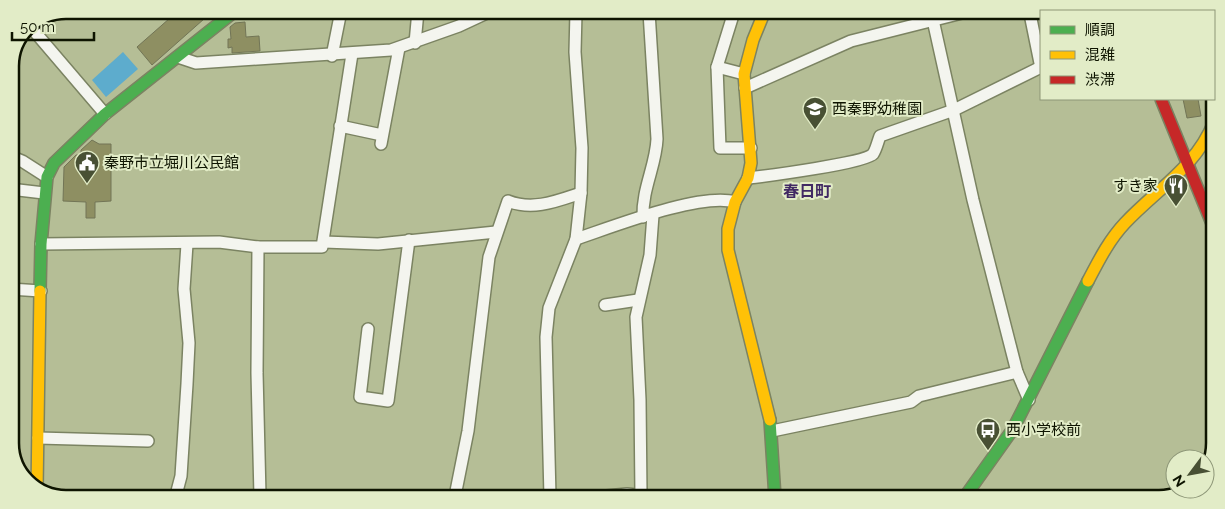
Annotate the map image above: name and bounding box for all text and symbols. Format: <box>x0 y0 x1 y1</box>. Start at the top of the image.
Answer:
scale bar <box>12 10 95 42</box>
legend <box>1040 10 1215 100</box>
text: 50 m <box>20 18 55 36</box>
text: 順調 <box>1085 21 1115 39</box>
text: 混雑 <box>1085 46 1115 64</box>
text: 渋滞 <box>1085 71 1115 89</box>
school or university icon: 西秦野幼稚園 <box>802 96 828 130</box>
place label: 西秦野幼稚園 <box>832 100 922 118</box>
public building icon: 秦野市立堀川公民館 <box>74 150 100 184</box>
place label: 秦野市立堀川公民館 <box>104 154 239 172</box>
restaurant icon: すき家 <box>1163 173 1189 207</box>
place label: すき家 <box>1113 177 1158 195</box>
district label: 春日町 <box>783 182 831 201</box>
bus stop icon: 西小学校前 <box>975 417 1001 451</box>
place label: 西小学校前 <box>1006 421 1081 439</box>
north arrow <box>1165 449 1215 499</box>
text: N <box>1169 472 1189 490</box>

